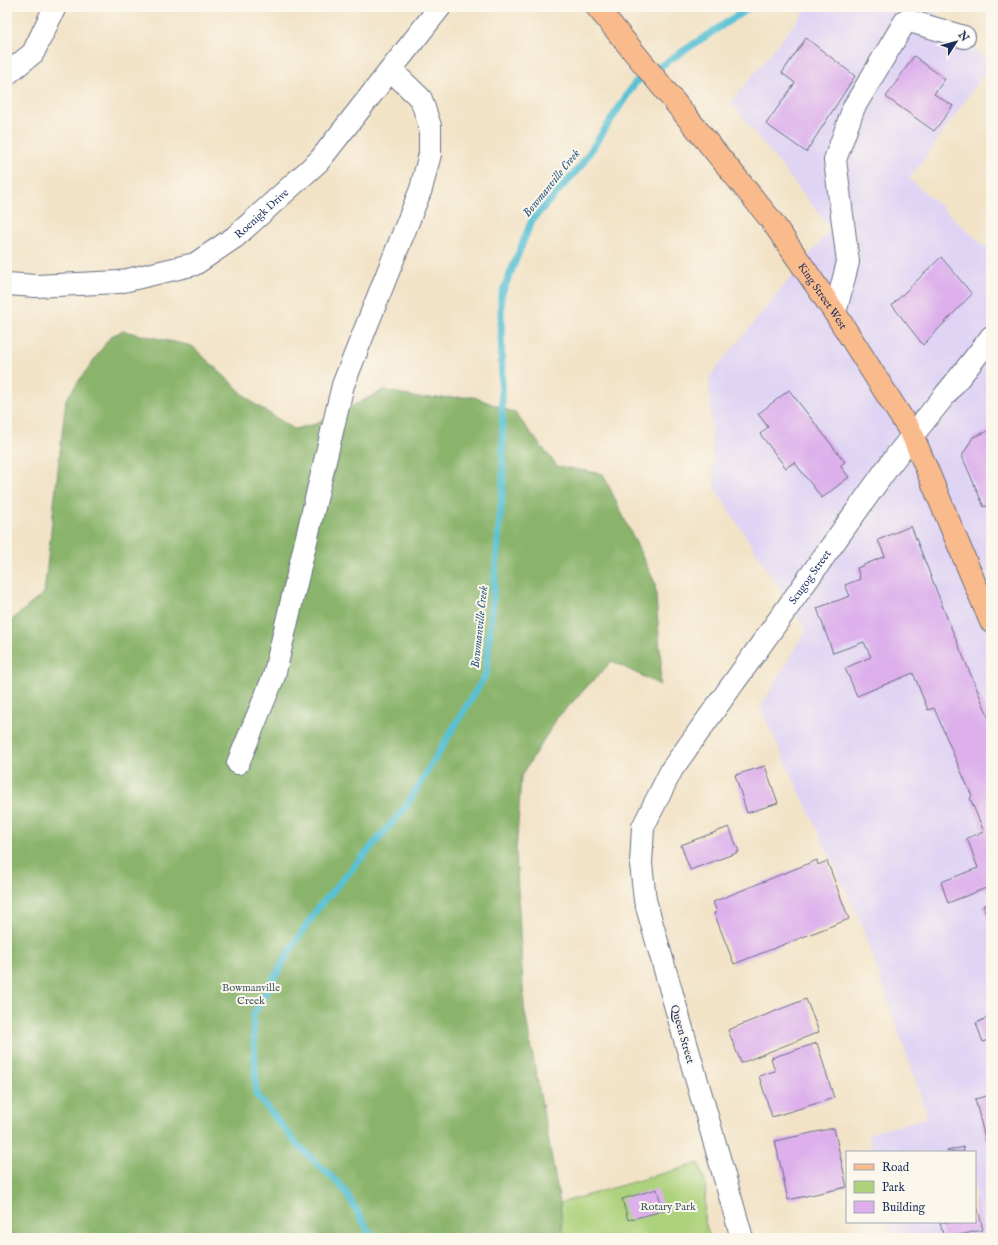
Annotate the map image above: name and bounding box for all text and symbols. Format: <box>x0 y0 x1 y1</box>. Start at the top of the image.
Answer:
north arrow <box>936 22 976 62</box>
text: N <box>954 28 972 45</box>
water label: Bowmanville Creek <box>520 146 583 220</box>
street label: Roenigk Drive <box>232 186 292 242</box>
street label: King Street West <box>795 260 850 333</box>
street label: Scugog Street <box>786 547 835 607</box>
water label: Bowmanville Creek <box>468 585 491 669</box>
park label: Bowmanville Creek <box>222 981 280 1008</box>
street label: Queen Street <box>667 1003 697 1065</box>
legend <box>846 1151 976 1223</box>
text: Road <box>882 1160 910 1175</box>
text: Park <box>882 1180 905 1195</box>
park label: Rotary Park <box>640 1200 696 1214</box>
text: Building <box>882 1200 926 1215</box>

